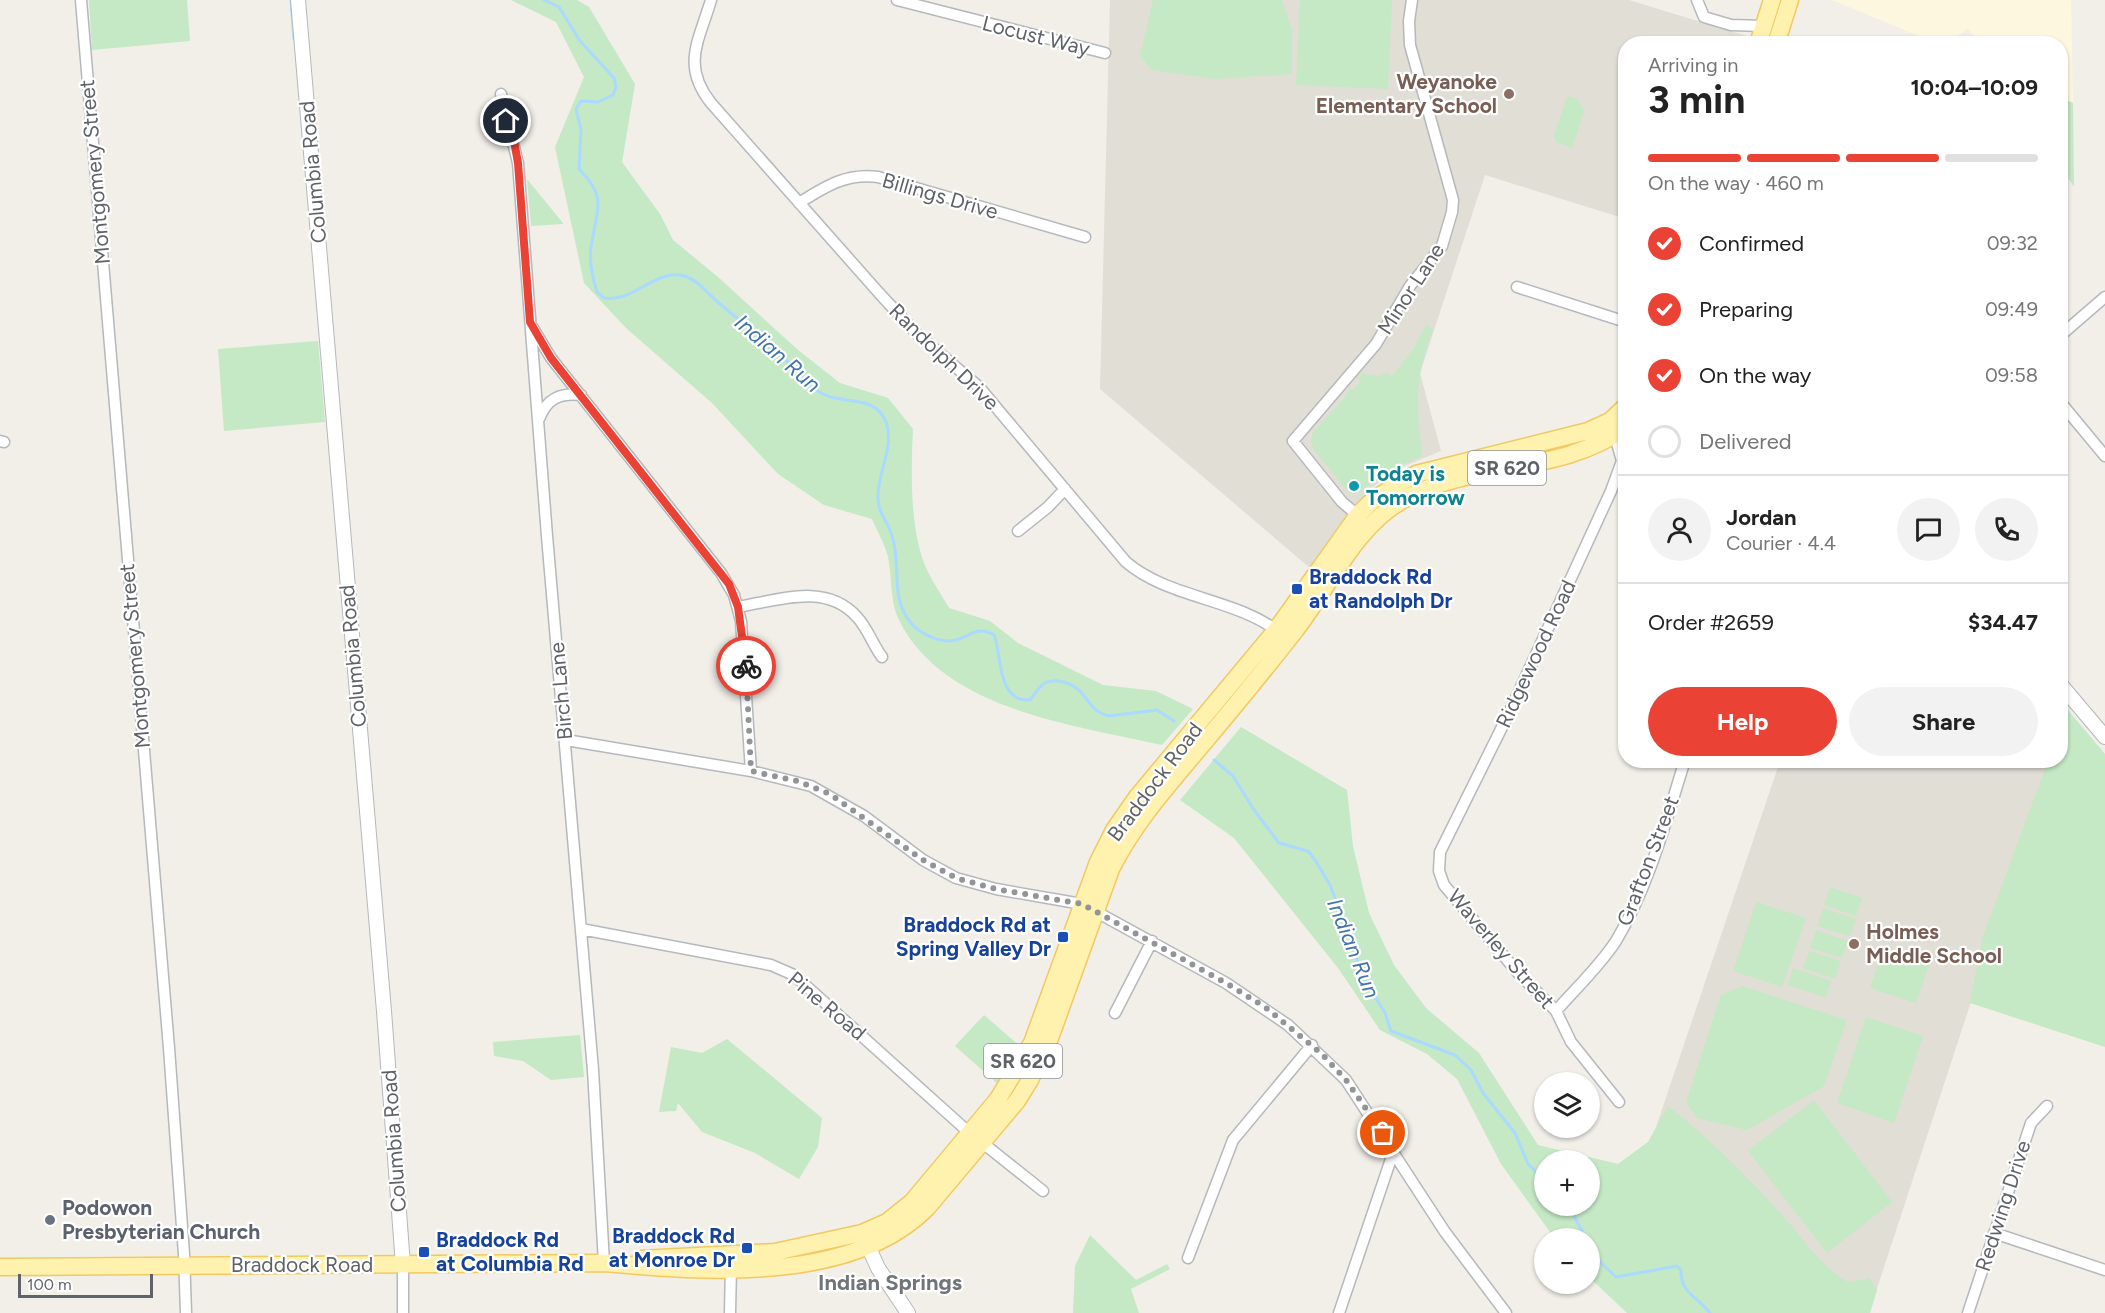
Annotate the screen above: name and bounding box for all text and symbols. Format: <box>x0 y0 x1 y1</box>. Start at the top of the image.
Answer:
street label: Locust Way <box>980 10 1093 61</box>
text: Arriving in <box>1648 53 1738 77</box>
place label: Weyanoke Elementary School <box>1316 69 1497 118</box>
text: 10:04–10:09 <box>1910 74 2038 101</box>
text: 3 min <box>1648 76 1745 123</box>
street label: Montgomery Street <box>74 78 115 266</box>
marker: Weyanoke Elementary School <box>1502 87 1516 101</box>
pin <box>480 95 531 146</box>
street label: Columbia Road <box>294 100 331 244</box>
icon: home <box>489 104 522 137</box>
street label: Billings Drive <box>879 167 1001 224</box>
text: On the way · 460 m <box>1648 171 1824 195</box>
icon: check <box>1648 227 1681 260</box>
text: Confirmed <box>1699 230 1804 257</box>
text: 09:32 <box>1987 231 2038 255</box>
street label: Minor Lane <box>1372 238 1449 339</box>
icon: check <box>1648 293 1681 326</box>
text: Preparing <box>1699 296 1793 323</box>
text: 09:49 <box>1985 297 2038 321</box>
street label: Randolph Drive <box>884 298 1004 415</box>
water label: Indian Run <box>729 309 826 398</box>
icon: check <box>1648 359 1681 392</box>
text: On the way <box>1699 362 1811 389</box>
text: 09:58 <box>1985 363 2038 387</box>
text: Delivered <box>1699 428 1792 455</box>
road number: SR 620 <box>1468 451 1546 485</box>
place label: Today is Tomorrow <box>1366 461 1465 510</box>
marker: Today is Tomorrow <box>1347 479 1361 493</box>
button: person <box>1648 498 1711 561</box>
button: chat <box>1897 498 1960 561</box>
button: phone <box>1975 498 2038 561</box>
text: Jordan <box>1726 504 1797 531</box>
text: Courier · 4.4 <box>1726 531 1836 555</box>
street label: Montgomery Street <box>114 562 155 750</box>
place label: Braddock Rd at Randolph Dr <box>1309 564 1452 613</box>
street label: Ridgewood Road <box>1490 576 1581 732</box>
marker: Braddock Rd at Randolph Dr <box>1290 582 1304 596</box>
street label: Columbia Road <box>334 584 371 728</box>
text: Order #2659 <box>1648 609 1774 636</box>
text: $34.47 <box>1968 609 2038 636</box>
courier <box>716 636 776 696</box>
street label: Birch Lane <box>544 641 577 741</box>
icon: bike <box>730 650 763 683</box>
button: Help <box>1648 687 1837 756</box>
button: Share <box>1849 687 2038 756</box>
street label: Braddock Road <box>1102 717 1207 846</box>
street label: Grafton Street <box>1611 792 1684 929</box>
street label: Waverley Street <box>1443 884 1560 1013</box>
water label: Indian Run <box>1321 894 1386 1002</box>
place label: Braddock Rd at Spring Valley Dr <box>896 912 1051 961</box>
place label: Holmes Middle School <box>1866 919 2002 968</box>
marker: Braddock Rd at Spring Valley Dr <box>1056 930 1070 944</box>
marker: Holmes Middle School <box>1847 937 1861 951</box>
street label: Pine Road <box>783 966 871 1045</box>
road number: SR 620 <box>984 1044 1062 1078</box>
street label: Columbia Road <box>376 1069 411 1213</box>
map controls <box>1534 1072 1600 1294</box>
button: layers <box>1534 1072 1600 1138</box>
pin <box>1357 1107 1408 1158</box>
icon: bag <box>1366 1116 1399 1149</box>
street label: Redwing Drive <box>1970 1137 2035 1274</box>
button: + <box>1534 1150 1600 1216</box>
place label: Podowon Presbyterian Church <box>62 1195 260 1244</box>
marker: Podowon Presbyterian Church <box>43 1213 57 1227</box>
place label: Braddock Rd at Monroe Dr <box>609 1223 735 1272</box>
place label: Braddock Rd at Columbia Rd <box>436 1227 584 1276</box>
button: − <box>1534 1228 1600 1294</box>
marker: Braddock Rd at Monroe Dr <box>740 1241 754 1255</box>
marker: Braddock Rd at Columbia Rd <box>417 1245 431 1259</box>
street label: Braddock Road <box>231 1252 373 1277</box>
district label: Indian Springs <box>818 1269 962 1296</box>
scale bar <box>18 1271 153 1298</box>
text: 100 m <box>27 1275 72 1294</box>

